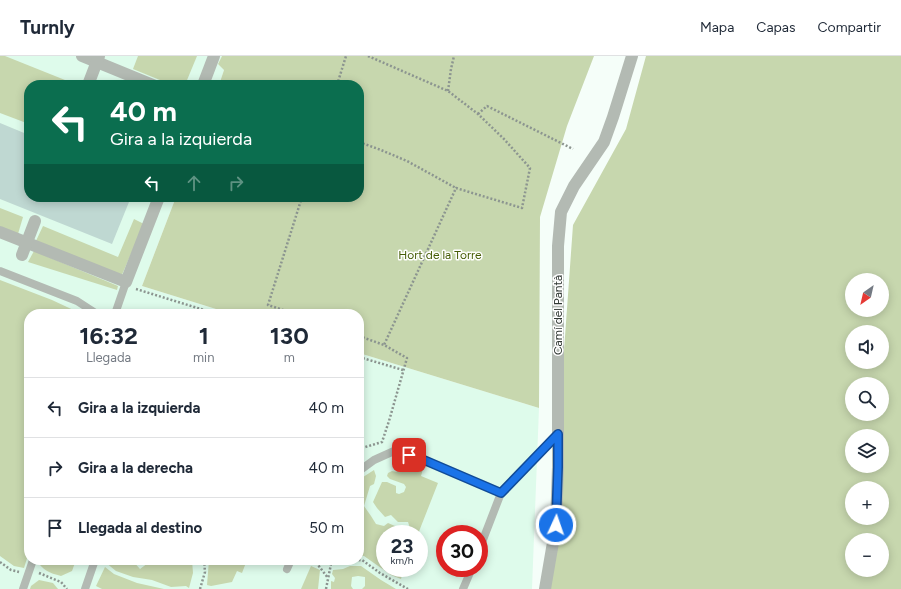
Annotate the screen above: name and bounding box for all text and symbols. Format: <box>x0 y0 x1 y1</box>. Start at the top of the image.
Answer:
text: Turnly <box>20 16 75 39</box>
text: Mapa <box>700 19 734 36</box>
text: Capas <box>756 19 795 36</box>
text: Compartir <box>817 19 881 36</box>
text: 40 m <box>110 94 177 128</box>
icon: left <box>44 96 96 148</box>
text: Gira a la izquierda <box>110 128 252 150</box>
icon: left <box>141 172 163 194</box>
icon: ahead <box>183 172 205 194</box>
icon: right <box>225 172 247 194</box>
park label: Hort de la Torre <box>398 248 482 262</box>
north arrow <box>845 273 889 317</box>
map controls <box>845 273 889 577</box>
street label: Camí del Pantà <box>551 275 565 355</box>
text: 16:32 <box>79 321 138 350</box>
text: 1 <box>199 321 209 350</box>
text: 130 <box>270 321 309 350</box>
button: sound <box>845 325 889 369</box>
text: Llegada <box>86 350 131 365</box>
text: min <box>193 350 214 365</box>
text: m <box>284 350 295 365</box>
button: search <box>845 377 889 421</box>
icon: left <box>44 397 66 419</box>
text: Gira a la izquierda <box>78 399 200 417</box>
text: 40 m <box>309 399 344 417</box>
button: layers <box>845 429 889 473</box>
pin <box>392 438 426 472</box>
icon: arrive <box>398 444 420 466</box>
icon: right <box>44 457 66 479</box>
text: Gira a la derecha <box>78 459 193 477</box>
text: 40 m <box>309 459 344 477</box>
button: + <box>845 481 889 525</box>
position arrow <box>535 504 577 546</box>
icon: arrive <box>44 517 66 539</box>
text: Llegada al destino <box>78 519 202 537</box>
text: 50 m <box>309 519 344 537</box>
speed limit sign: 30 <box>436 525 488 577</box>
button: − <box>845 533 889 577</box>
text: 23 <box>391 534 413 558</box>
text: km/h <box>391 554 413 567</box>

